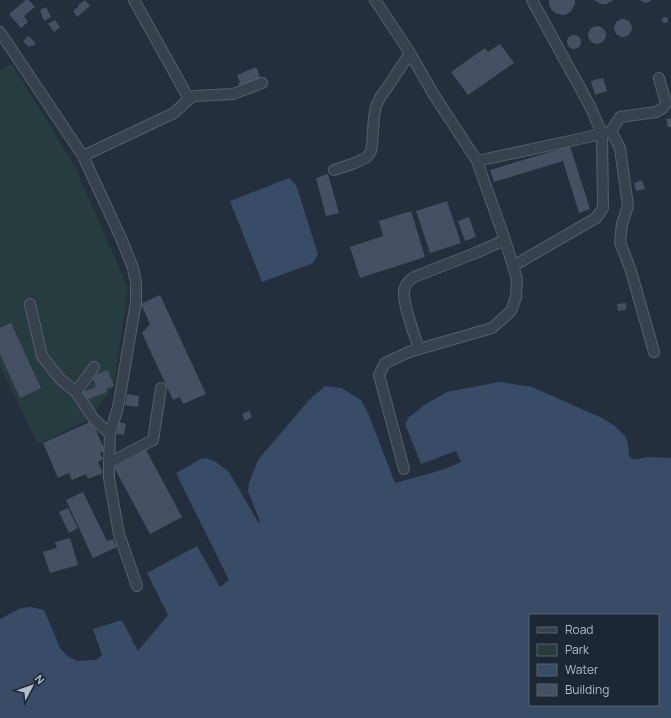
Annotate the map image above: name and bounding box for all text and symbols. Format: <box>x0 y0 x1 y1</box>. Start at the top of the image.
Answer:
legend <box>529 614 659 706</box>
text: Road <box>565 621 593 638</box>
text: Park <box>565 641 590 658</box>
text: Water <box>565 661 599 678</box>
north arrow <box>12 666 52 706</box>
text: N <box>32 671 48 687</box>
text: Building <box>565 681 609 698</box>

